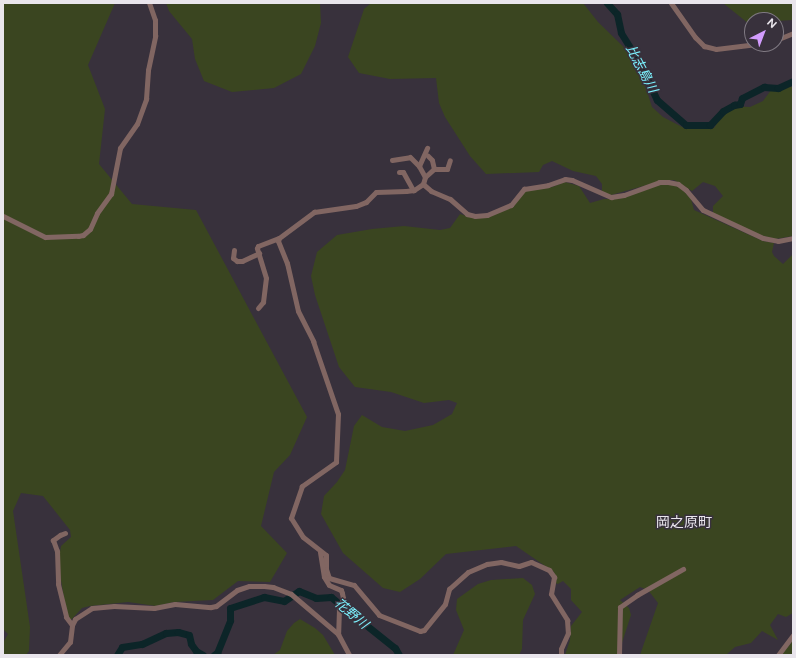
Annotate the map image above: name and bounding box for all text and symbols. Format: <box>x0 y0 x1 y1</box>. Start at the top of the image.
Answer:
north arrow <box>744 12 784 52</box>
text: N <box>764 16 779 31</box>
water label: 比志島川 <box>622 42 660 96</box>
district label: 岡之原町 <box>656 515 712 531</box>
water label: 花野川 <box>331 595 371 633</box>

